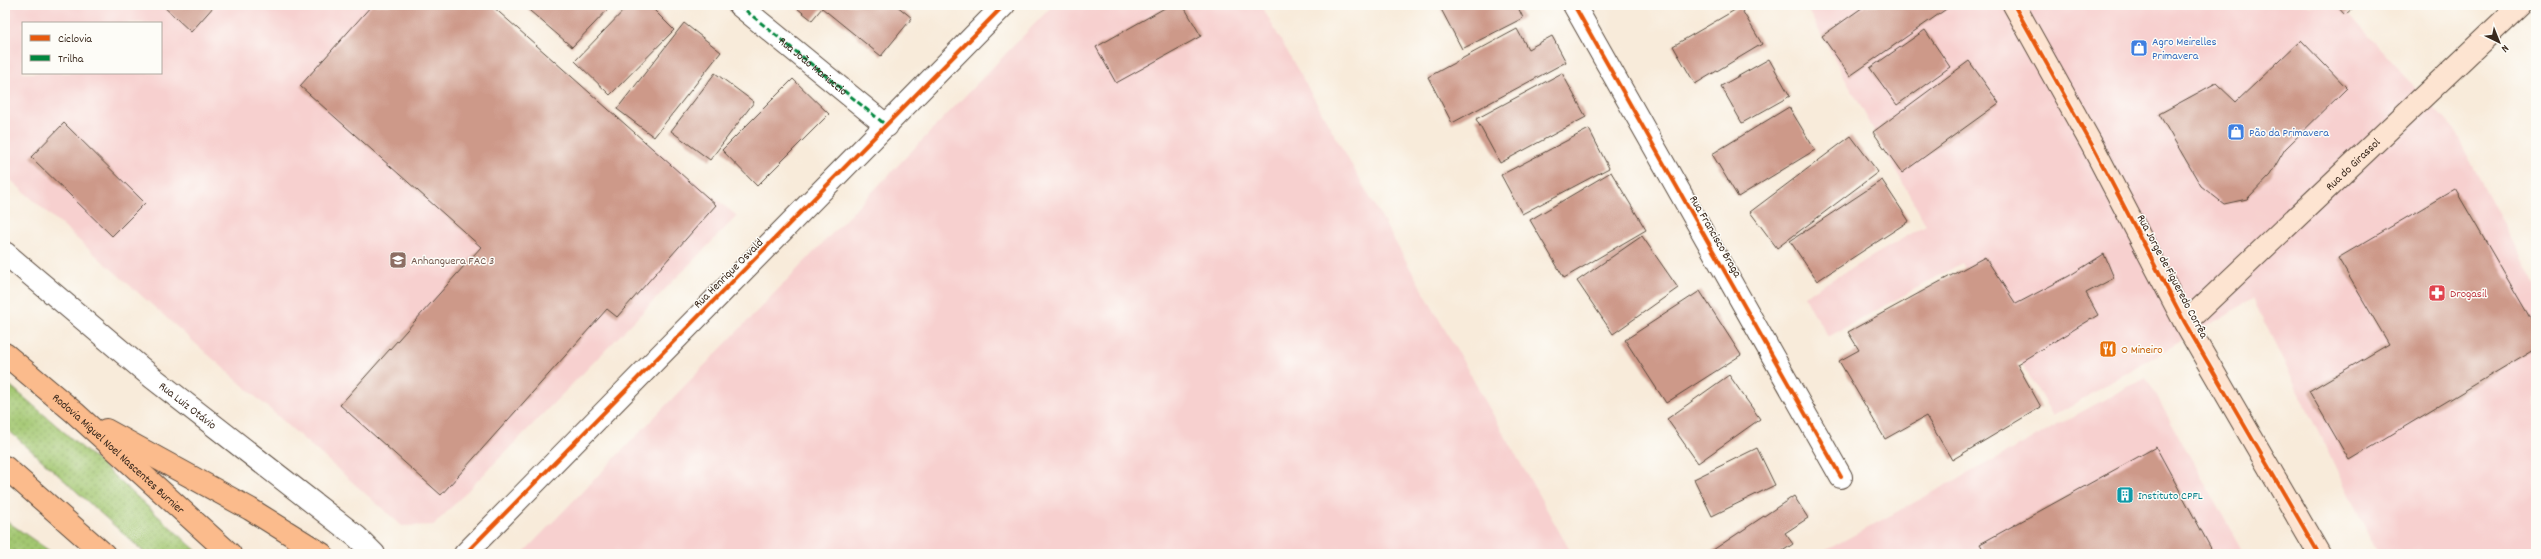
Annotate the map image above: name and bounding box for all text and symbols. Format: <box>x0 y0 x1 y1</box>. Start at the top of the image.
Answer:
legend <box>22 22 162 74</box>
north arrow <box>2479 22 2519 62</box>
text: Ciclovia <box>58 31 92 48</box>
street label: Rua João Mariuccio <box>774 33 851 100</box>
place label: Agro Meirelles Primavera <box>2152 34 2217 65</box>
shop icon: Agro Meirelles Primavera <box>2129 38 2149 58</box>
text: N <box>2497 40 2512 56</box>
text: Trilha <box>58 51 84 68</box>
shop icon: Pão da Primavera <box>2226 122 2246 142</box>
place label: Pão da Primavera <box>2249 125 2329 142</box>
street label: Rua do Girassol <box>2322 135 2385 195</box>
street label: Rua Francisco Braga <box>1684 193 1745 281</box>
street label: Rua Jorge de Figueredo Corrêa <box>2132 212 2212 342</box>
street label: Rua Henrique Osvald <box>690 235 768 313</box>
school or university icon: Anhanguera FAC 3 <box>388 250 408 270</box>
place label: Anhanguera FAC 3 <box>411 253 494 270</box>
pharmacy icon: Drogasil <box>2427 283 2447 303</box>
place label: Drogasil <box>2450 286 2487 303</box>
restaurant icon: O Mineiro <box>2098 339 2118 359</box>
place label: O Mineiro <box>2121 342 2163 359</box>
street label: Rua Luiz Otávio <box>155 379 219 434</box>
street label: Rodovia Miguel Noel Nascentes Burnier <box>48 390 188 519</box>
building icon: Instituto CPFL <box>2115 485 2135 505</box>
place label: Instituto CPFL <box>2138 488 2203 505</box>

